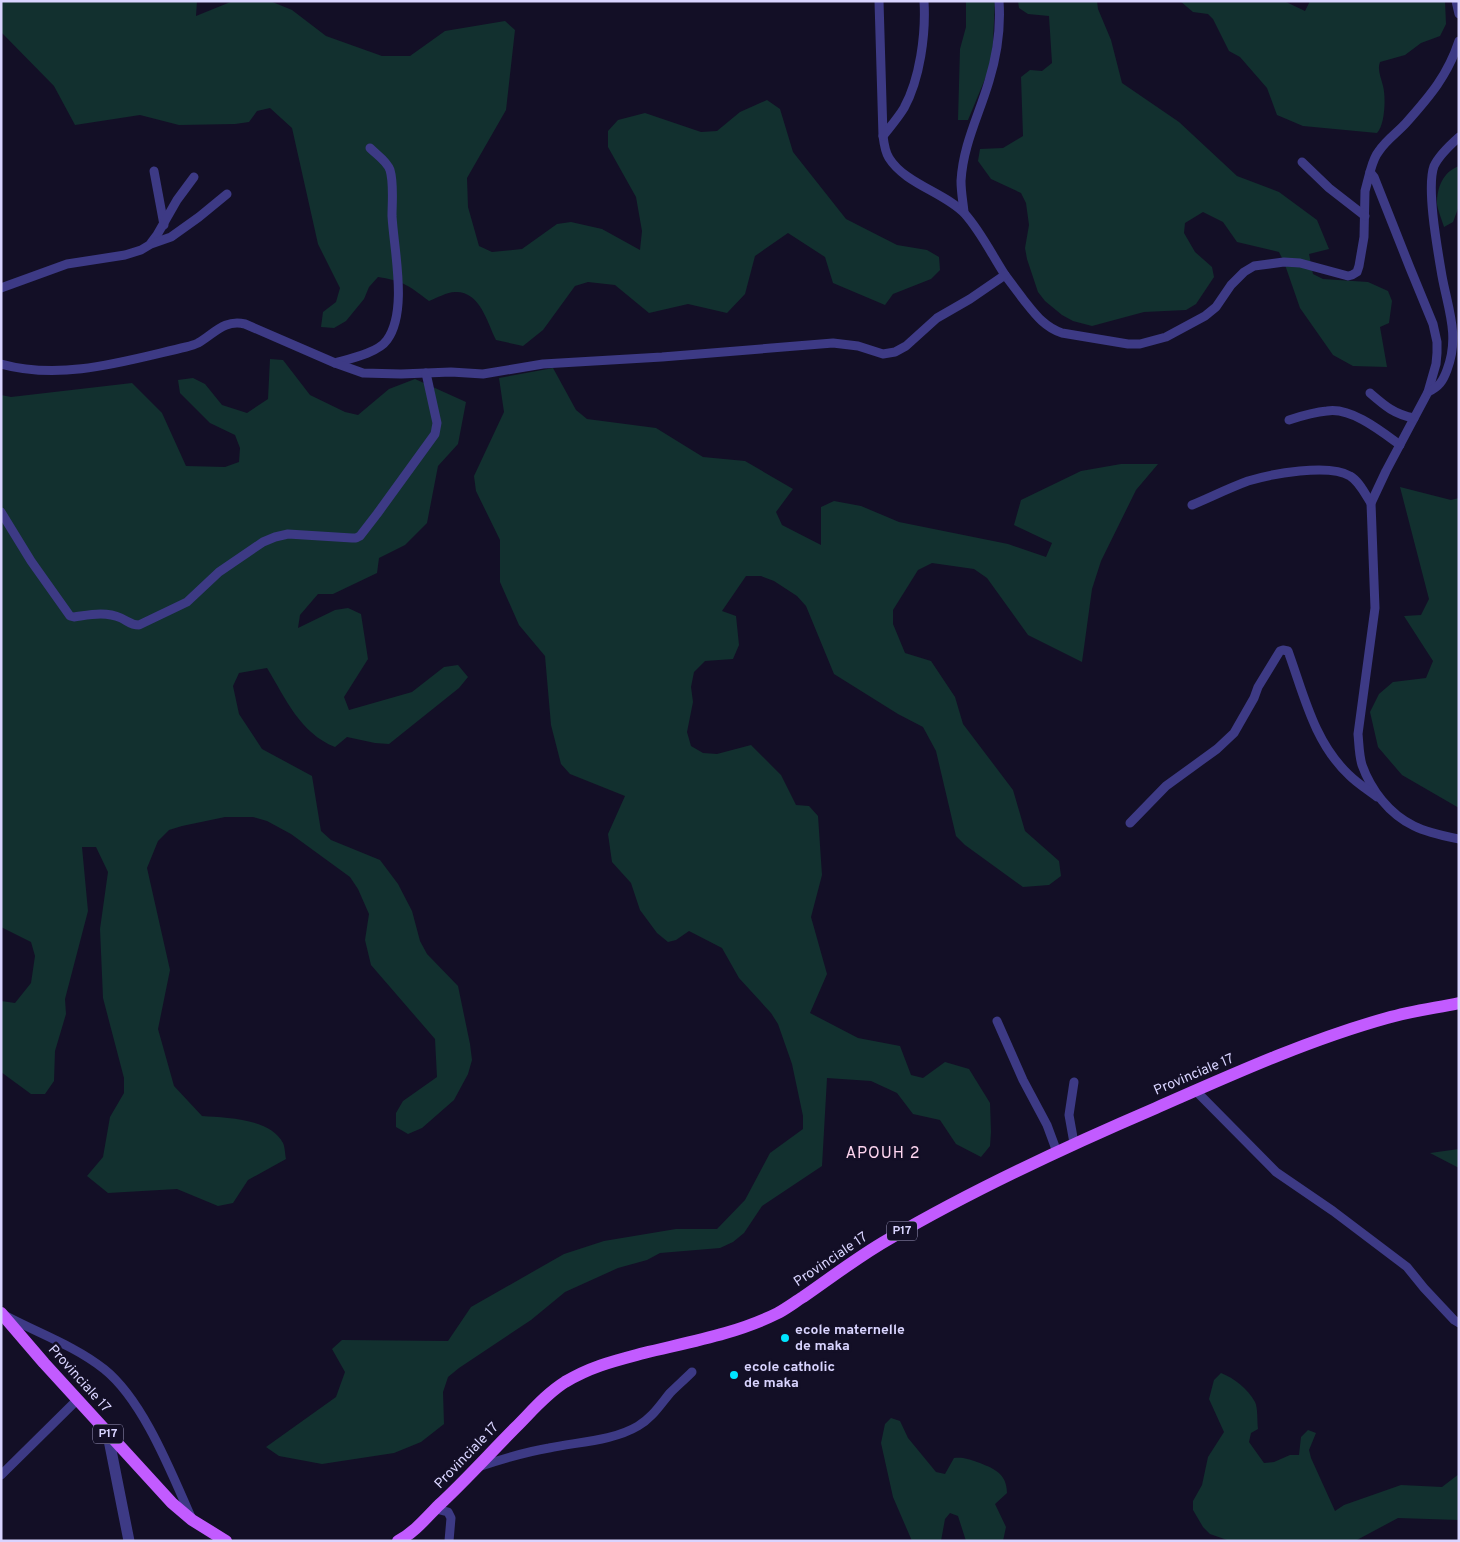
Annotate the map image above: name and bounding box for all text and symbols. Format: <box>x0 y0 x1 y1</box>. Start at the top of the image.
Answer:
street label: Provinciale 17 <box>1151 1050 1237 1100</box>
district label: APOUH 2 <box>845 1144 921 1164</box>
road number: P17 <box>887 1222 917 1240</box>
street label: Provinciale 17 <box>791 1229 871 1291</box>
place label: ecole maternelle de maka <box>795 1322 905 1355</box>
marker: ecole maternelle de maka <box>779 1332 791 1344</box>
street label: Provinciale 17 <box>44 1342 114 1416</box>
place label: ecole catholic de maka <box>744 1359 835 1392</box>
marker: ecole catholic de maka <box>728 1369 740 1381</box>
street label: Provinciale 17 <box>431 1419 503 1493</box>
road number: P17 <box>93 1425 123 1444</box>

